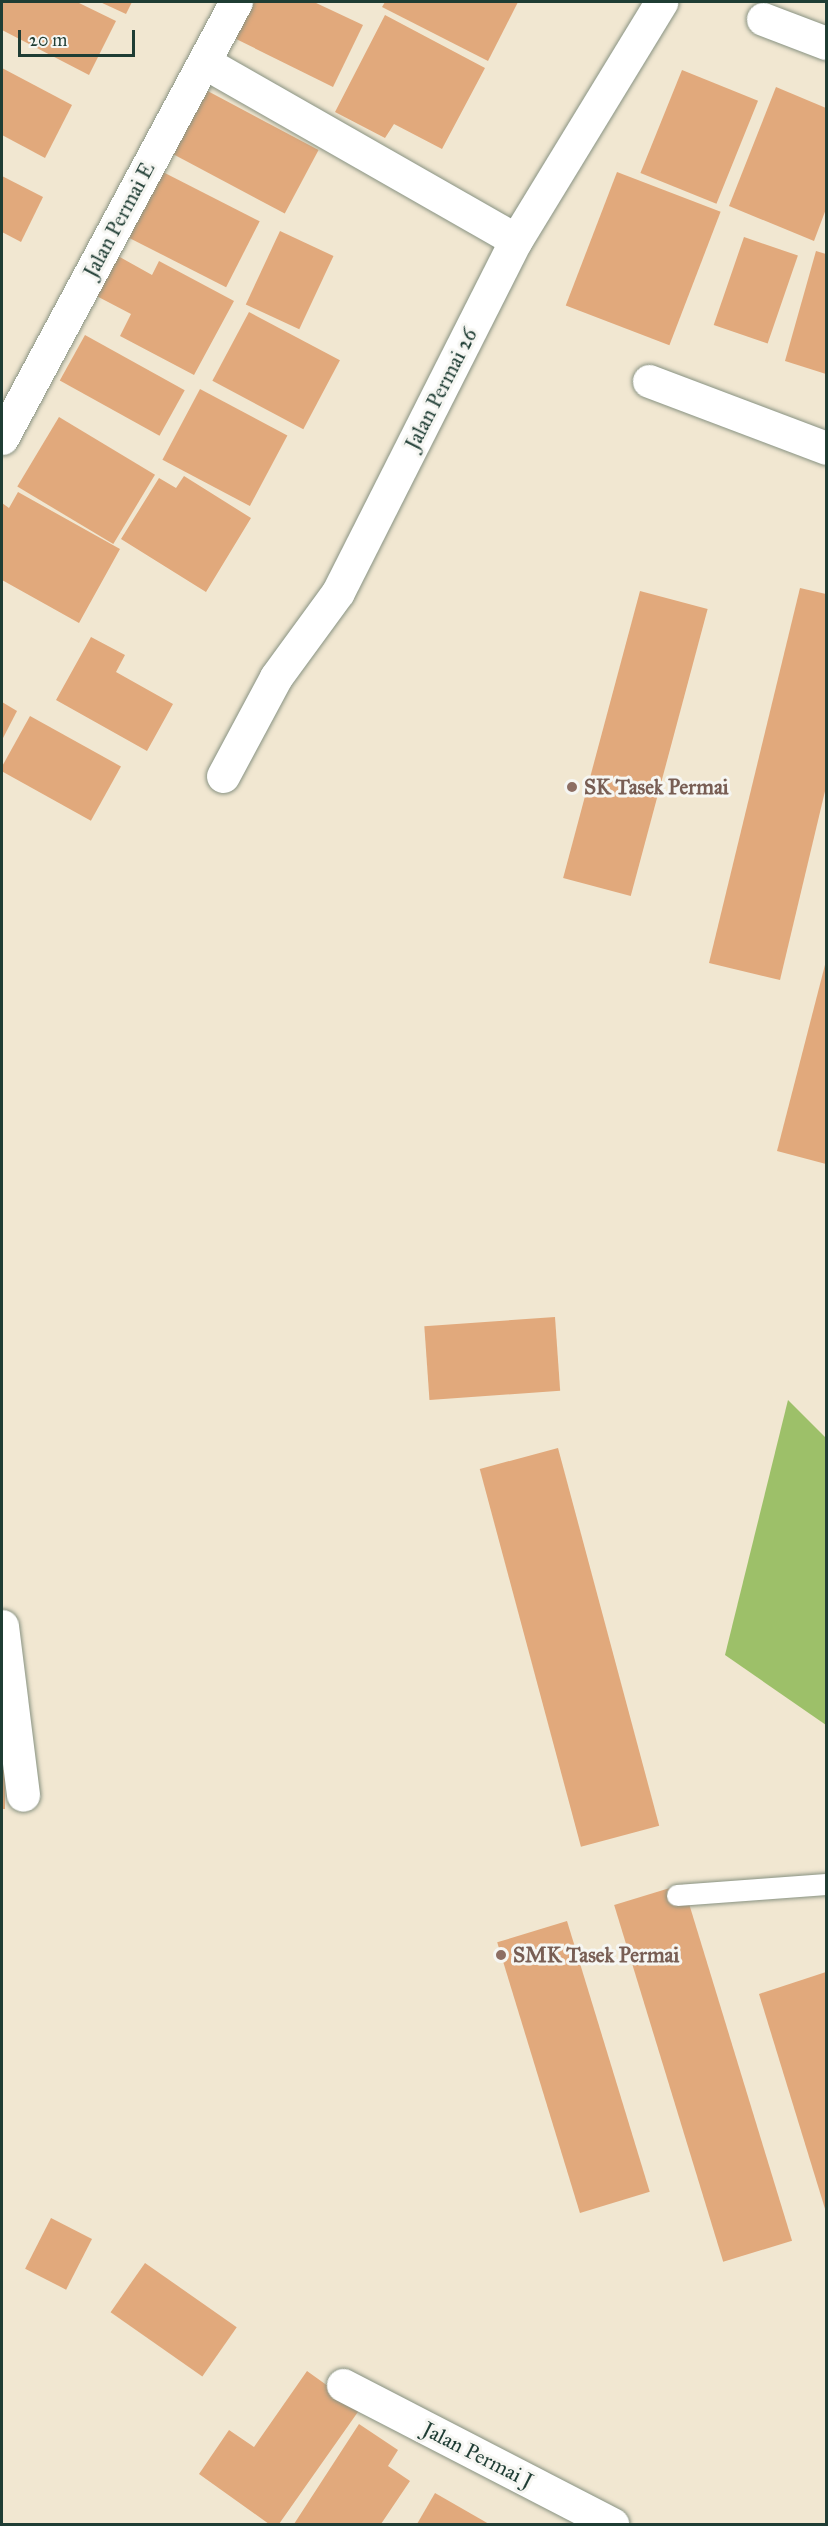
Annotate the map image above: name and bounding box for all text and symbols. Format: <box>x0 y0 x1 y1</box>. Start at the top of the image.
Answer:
scale bar <box>21 18 138 56</box>
text: 20 m <box>29 29 67 51</box>
street label: Jalan Permai E <box>78 158 160 282</box>
street label: Jalan Permai 26 <box>400 324 482 454</box>
place label: SK Tasek Permai <box>584 774 729 800</box>
marker: SK Tasek Permai <box>565 780 579 794</box>
place label: SMK Tasek Permai <box>513 1942 679 1968</box>
marker: SMK Tasek Permai <box>494 1948 508 1962</box>
street label: Jalan Permai J <box>418 2416 538 2494</box>

